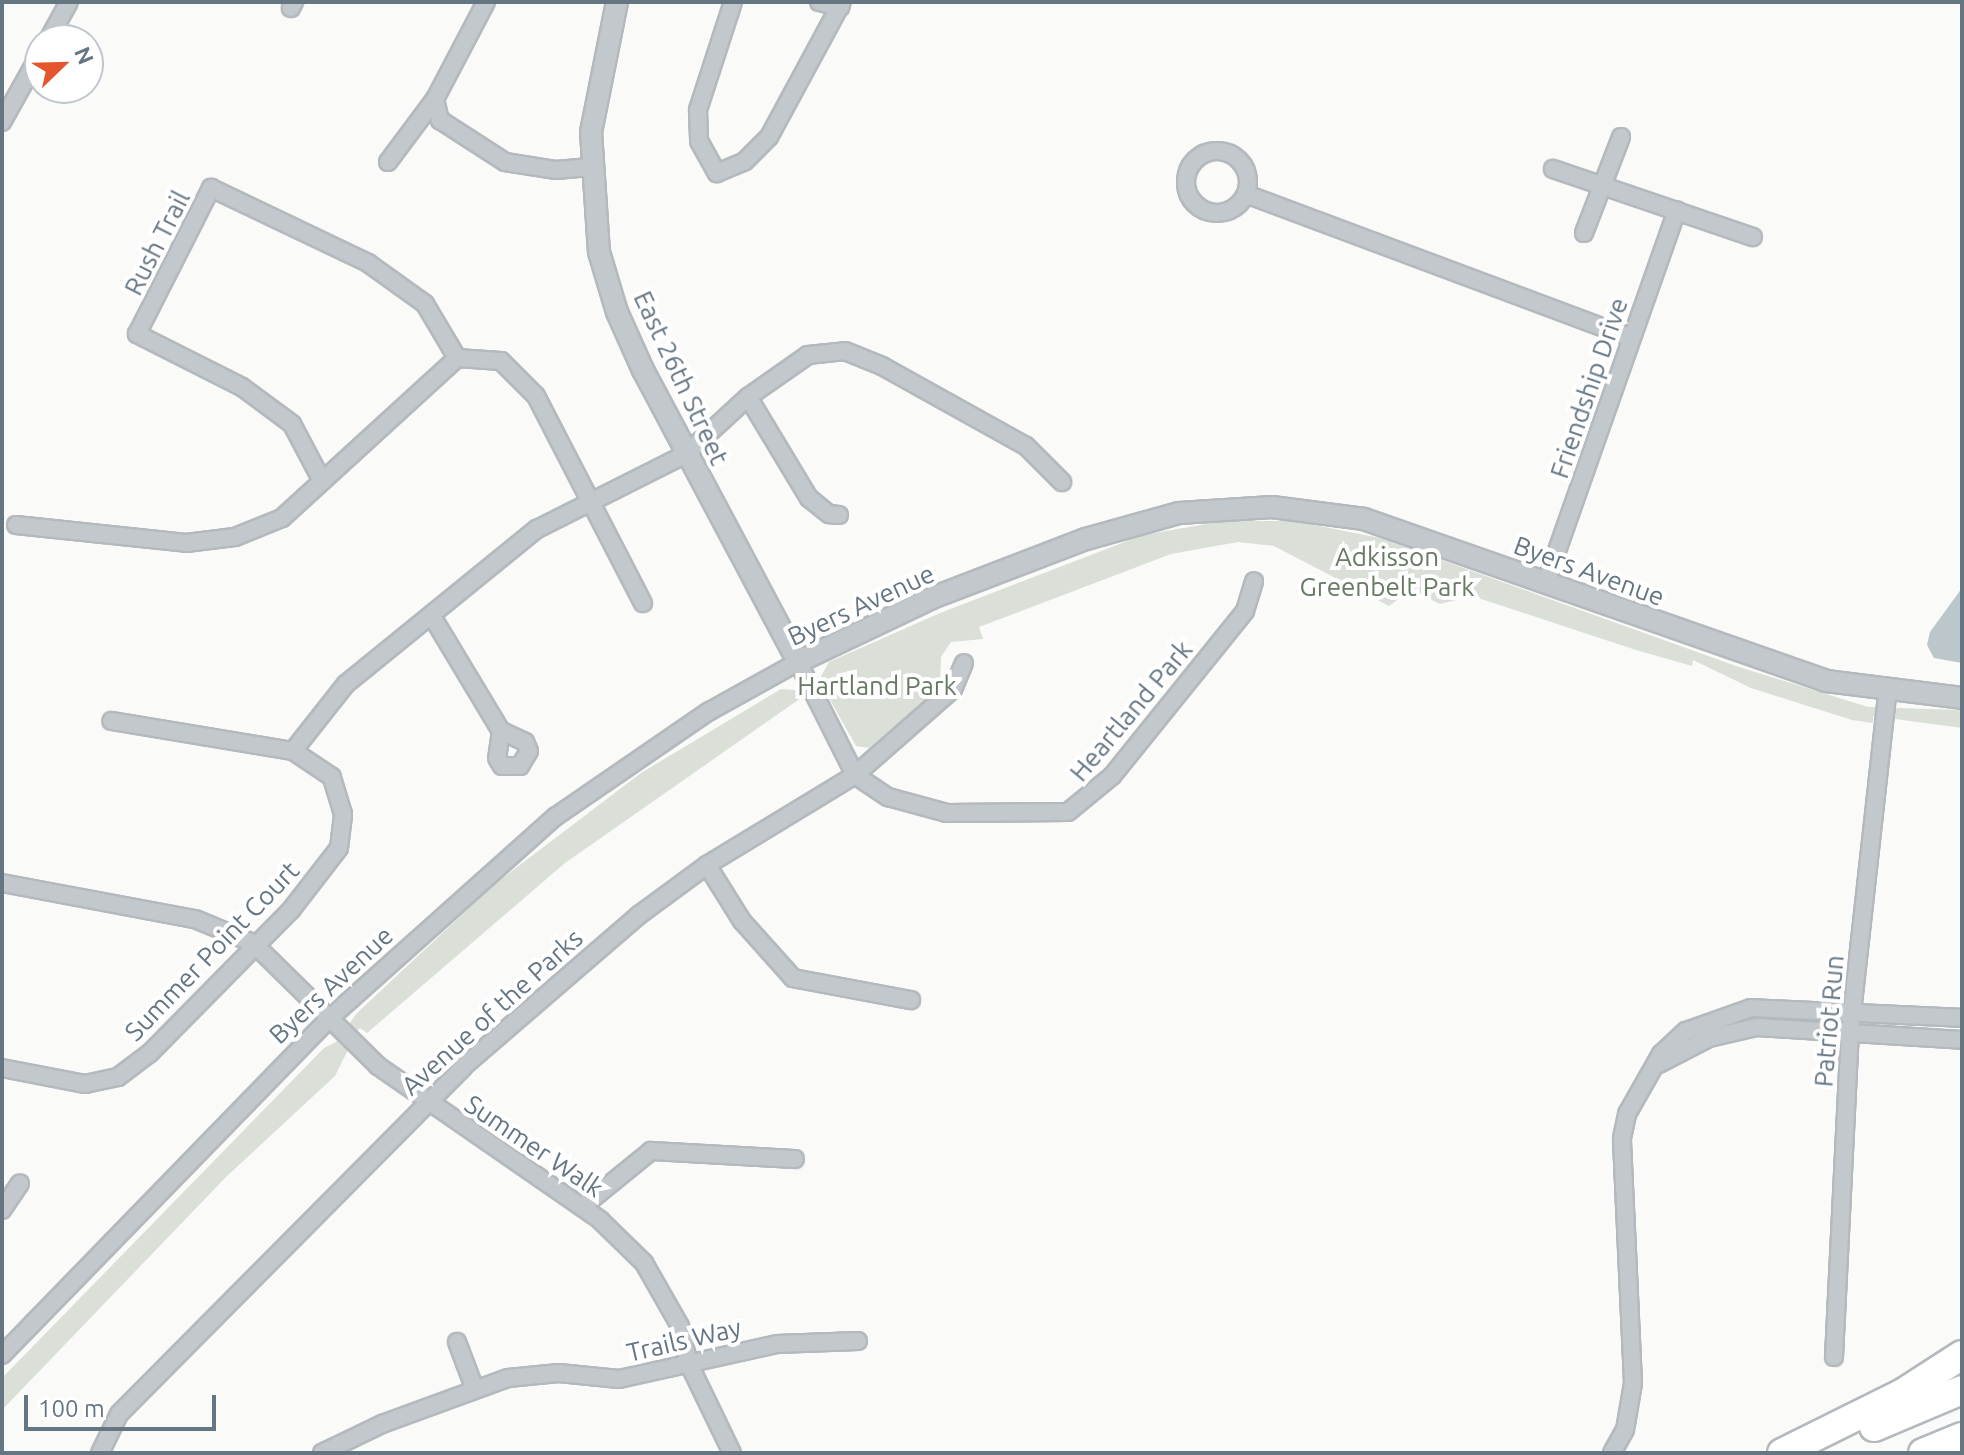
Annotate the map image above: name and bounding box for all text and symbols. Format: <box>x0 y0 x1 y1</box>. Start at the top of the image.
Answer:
north arrow <box>24 24 104 104</box>
text: N <box>70 43 99 68</box>
street label: Rush Trail <box>117 186 197 300</box>
street label: East 26th Street <box>627 286 735 470</box>
street label: Friendship Drive <box>1544 294 1634 482</box>
street label: Byers Avenue <box>1509 529 1669 613</box>
park label: Adkisson Greenbelt Park <box>1300 541 1474 602</box>
street label: Byers Avenue <box>783 557 939 653</box>
street label: Heartland Park <box>1063 634 1199 788</box>
park label: Hartland Park <box>797 670 957 702</box>
street label: Summer Point Court <box>118 855 306 1047</box>
street label: Byers Avenue <box>263 920 399 1050</box>
street label: Avenue of the Parks <box>395 922 589 1102</box>
street label: Patriot Run <box>1808 954 1850 1088</box>
street label: Summer Walk <box>459 1088 609 1204</box>
street label: Trails Way <box>624 1312 744 1368</box>
scale bar <box>28 1379 220 1429</box>
text: 100 m <box>38 1395 105 1422</box>

